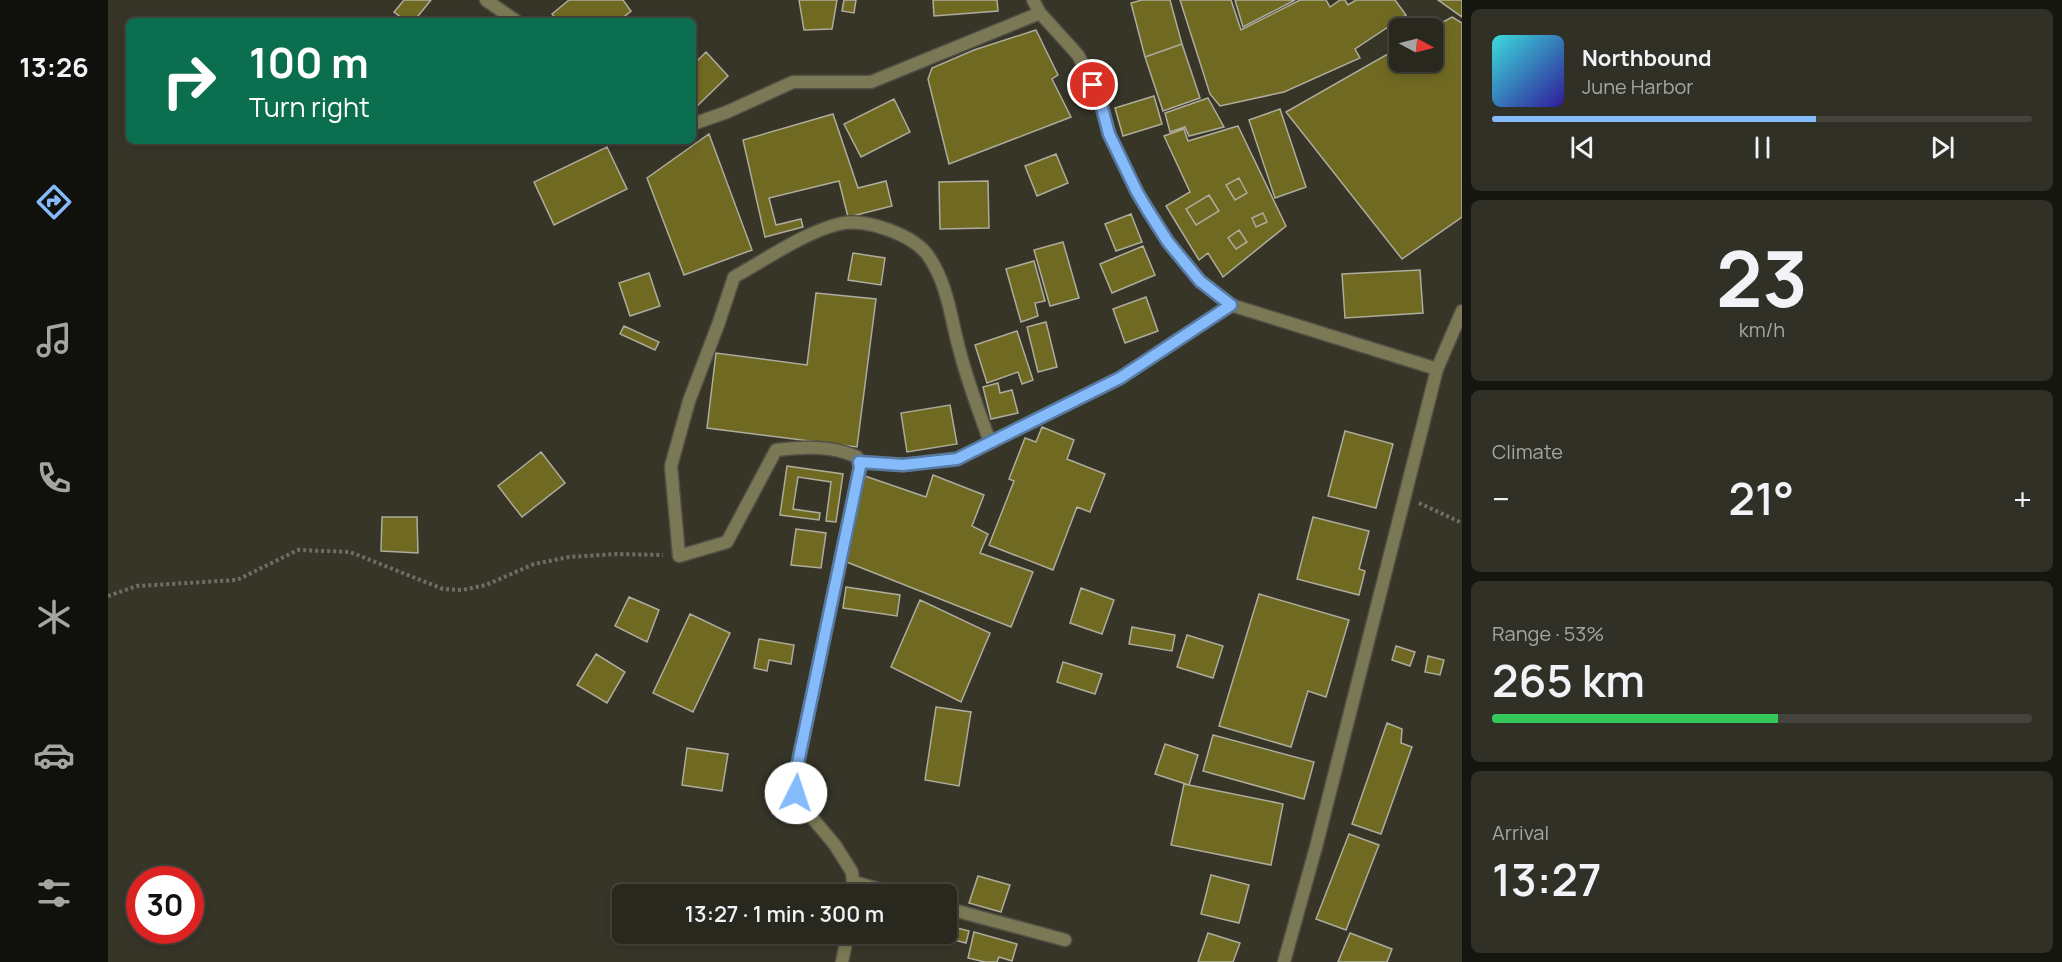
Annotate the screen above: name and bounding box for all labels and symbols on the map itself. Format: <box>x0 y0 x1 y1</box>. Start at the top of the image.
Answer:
north arrow <box>1389 18 1443 72</box>
pin <box>1067 59 1118 110</box>
position arrow <box>764 761 828 825</box>
speed limit sign: 30 <box>126 866 204 944</box>

